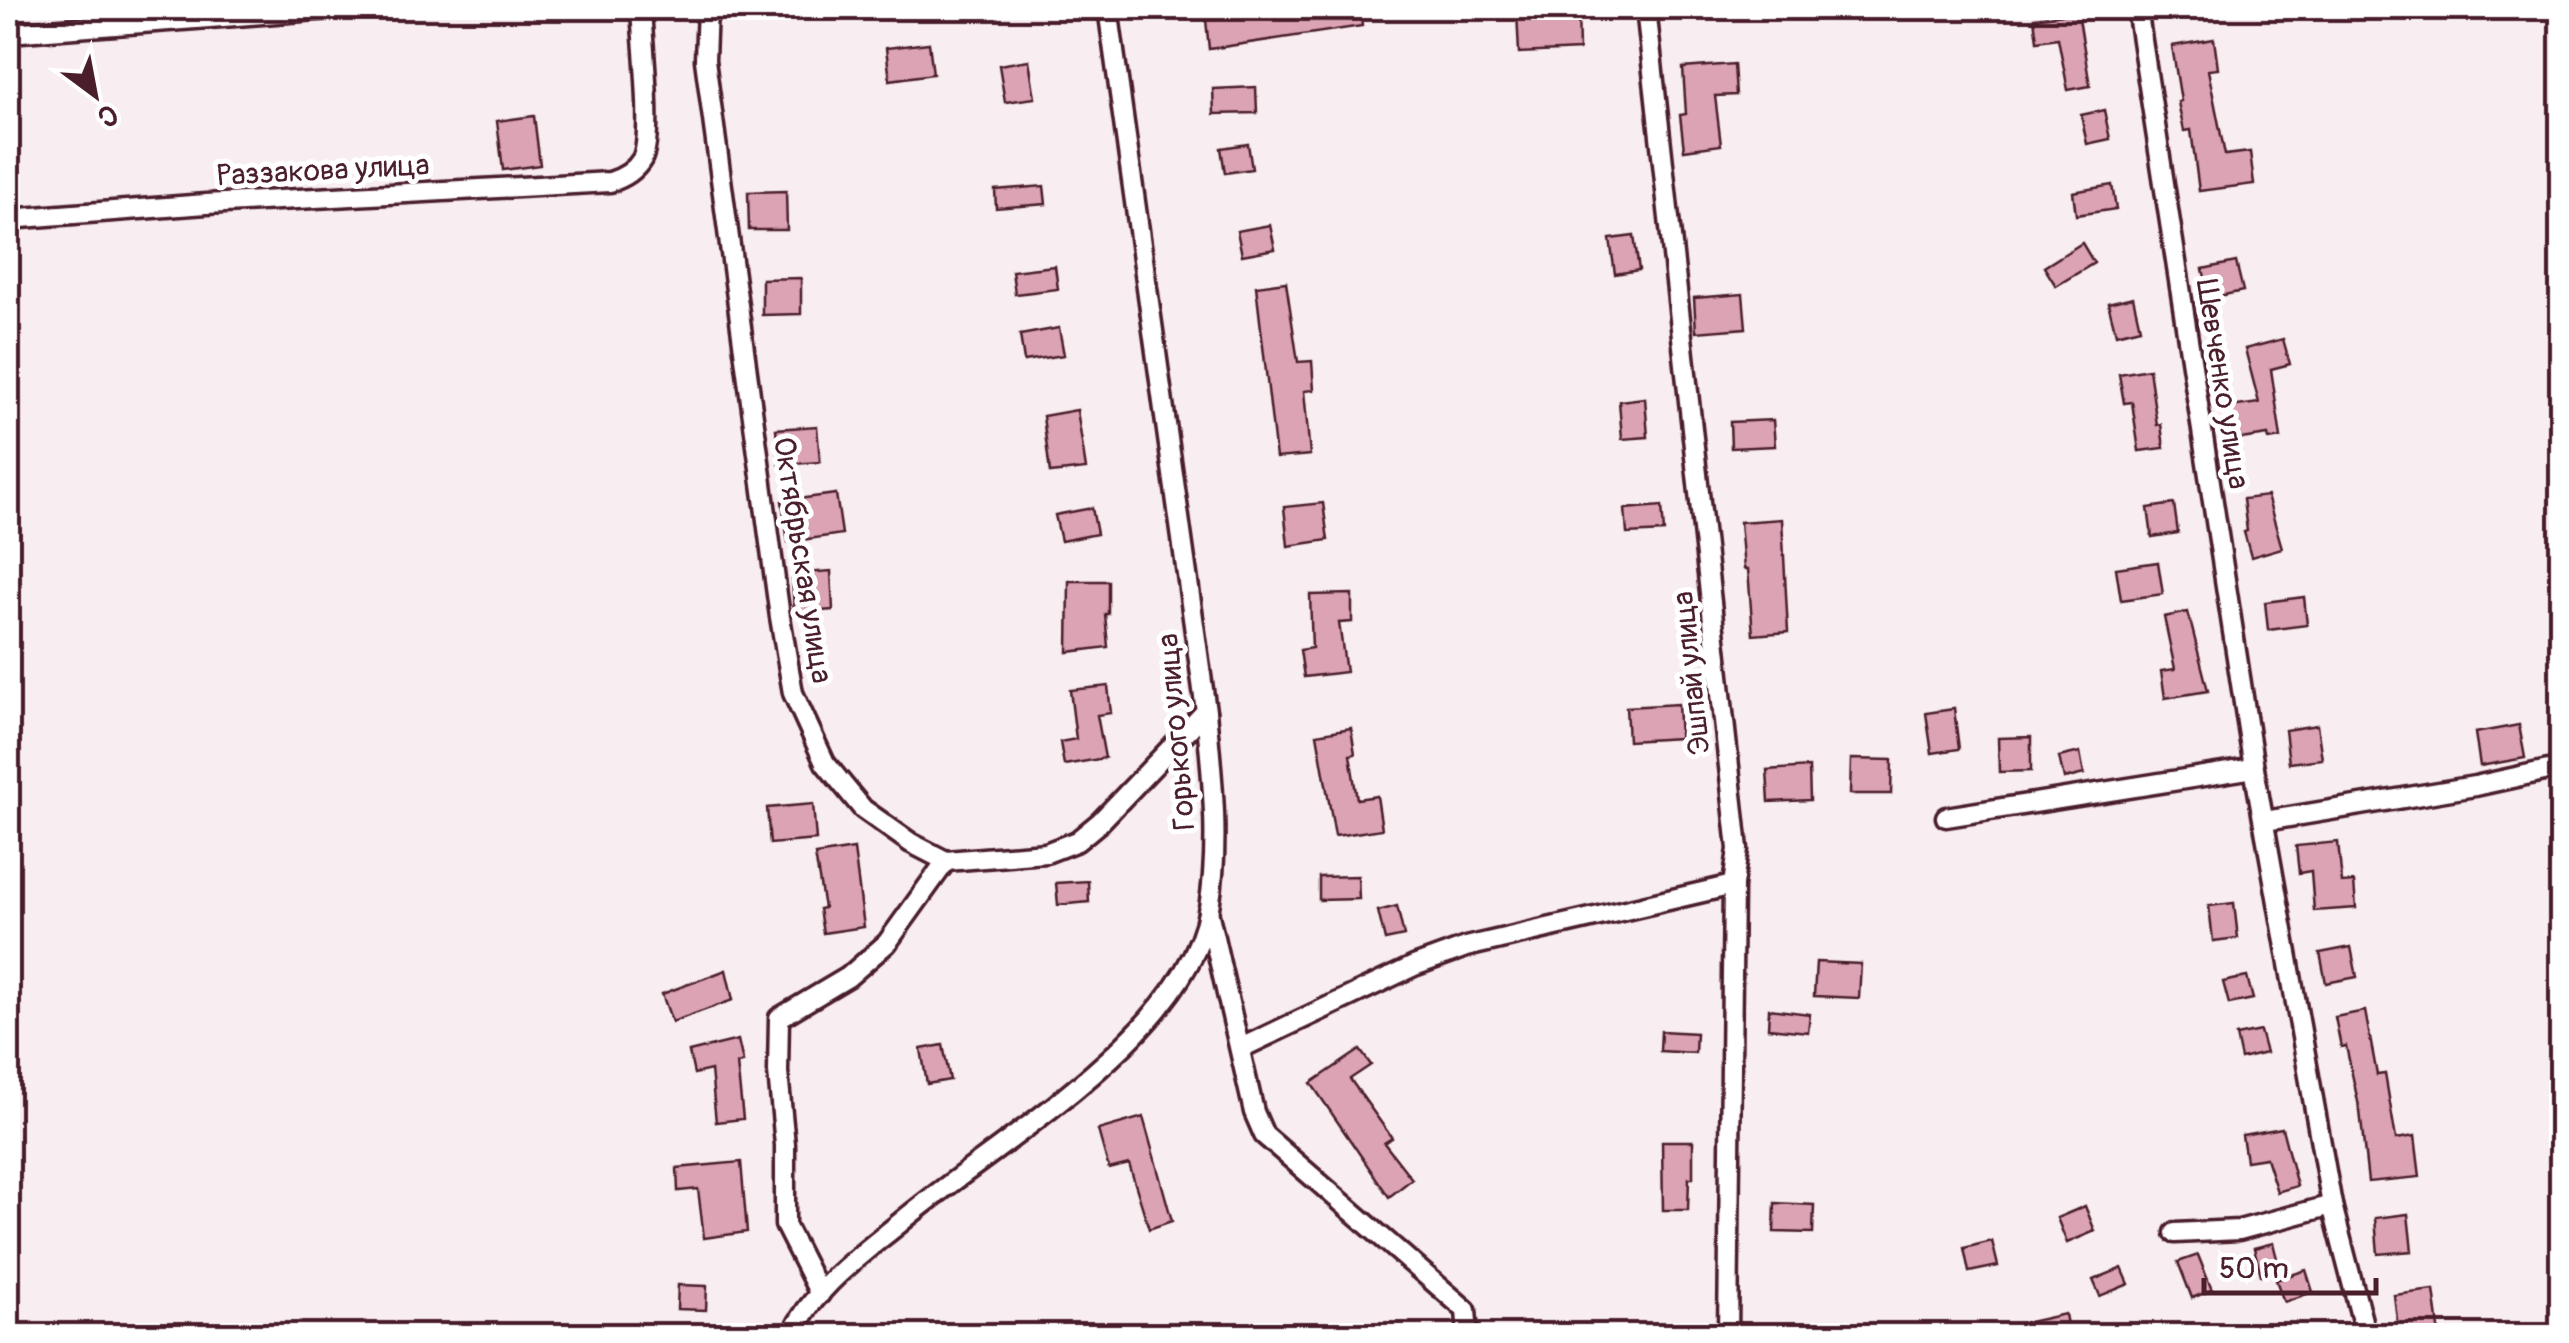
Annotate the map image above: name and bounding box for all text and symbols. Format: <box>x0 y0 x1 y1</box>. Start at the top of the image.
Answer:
north arrow <box>45 45 145 145</box>
text: С <box>91 96 124 134</box>
street label: Раззакова улица <box>216 146 430 195</box>
street label: Шевченко улица <box>2188 277 2257 492</box>
street label: Октябрьская улица <box>765 434 840 686</box>
street label: Эшпай улица <box>1665 589 1718 756</box>
street label: Горького улица <box>1149 632 1204 832</box>
scale bar <box>2204 1233 2376 1295</box>
text: 50 m <box>2219 1250 2289 1287</box>

